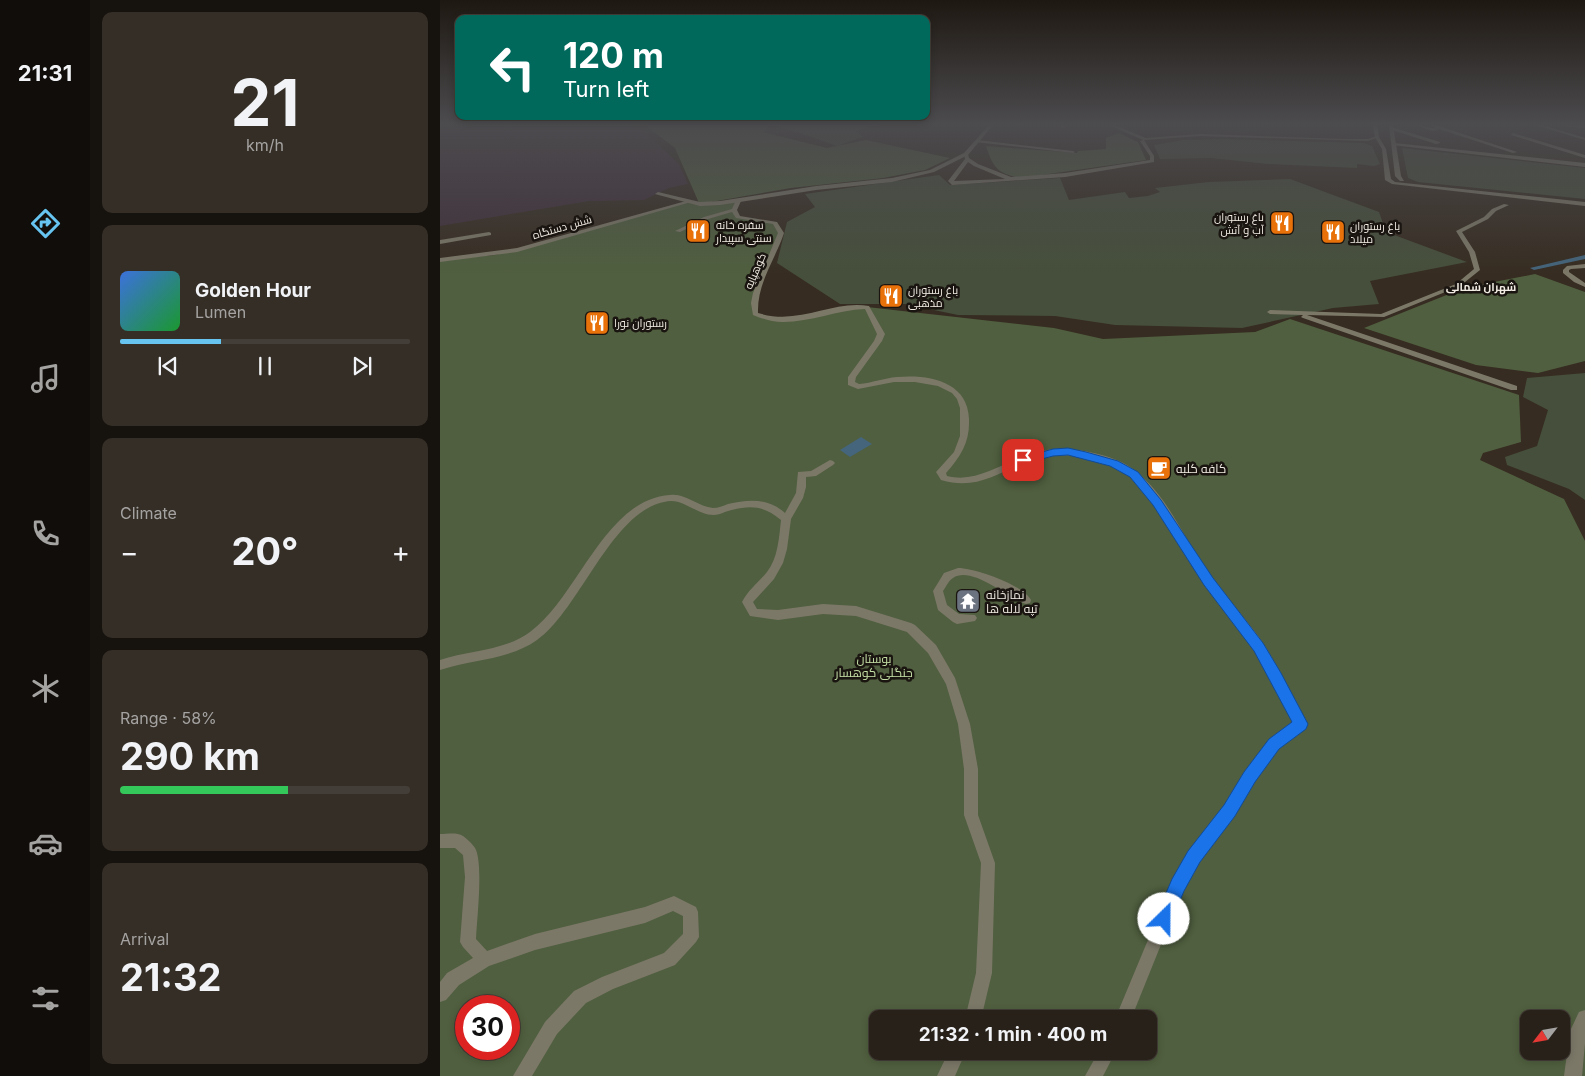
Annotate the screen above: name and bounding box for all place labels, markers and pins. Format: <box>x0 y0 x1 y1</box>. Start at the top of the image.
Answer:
place label: باغ رستوران آب و آتش <box>1214 210 1264 237</box>
restaurant icon: باغ رستوران آب و آتش <box>1269 210 1295 236</box>
restaurant icon: سفره خانه سنتی سپیدار <box>685 218 711 244</box>
place label: سفره خانه سنتی سپیدار <box>715 218 772 245</box>
restaurant icon: باغ رستوران میلاد <box>1320 219 1346 245</box>
place label: باغ رستوران میلاد <box>1350 219 1400 246</box>
restaurant icon: باغ رستوران مذهبی <box>878 283 904 309</box>
place label: باغ رستوران مذهبی <box>908 283 958 310</box>
restaurant icon: رستوران نورا <box>584 310 610 336</box>
place label: رستوران نورا <box>614 316 667 330</box>
pin <box>1002 439 1044 481</box>
cafe icon: کافه کلبه <box>1146 455 1172 481</box>
place label: کافه کلبه <box>1176 461 1226 476</box>
place label: نمازخانه تپه لاله ها <box>986 587 1038 617</box>
temple icon: نمازخانه تپه لاله ها <box>955 588 981 614</box>

